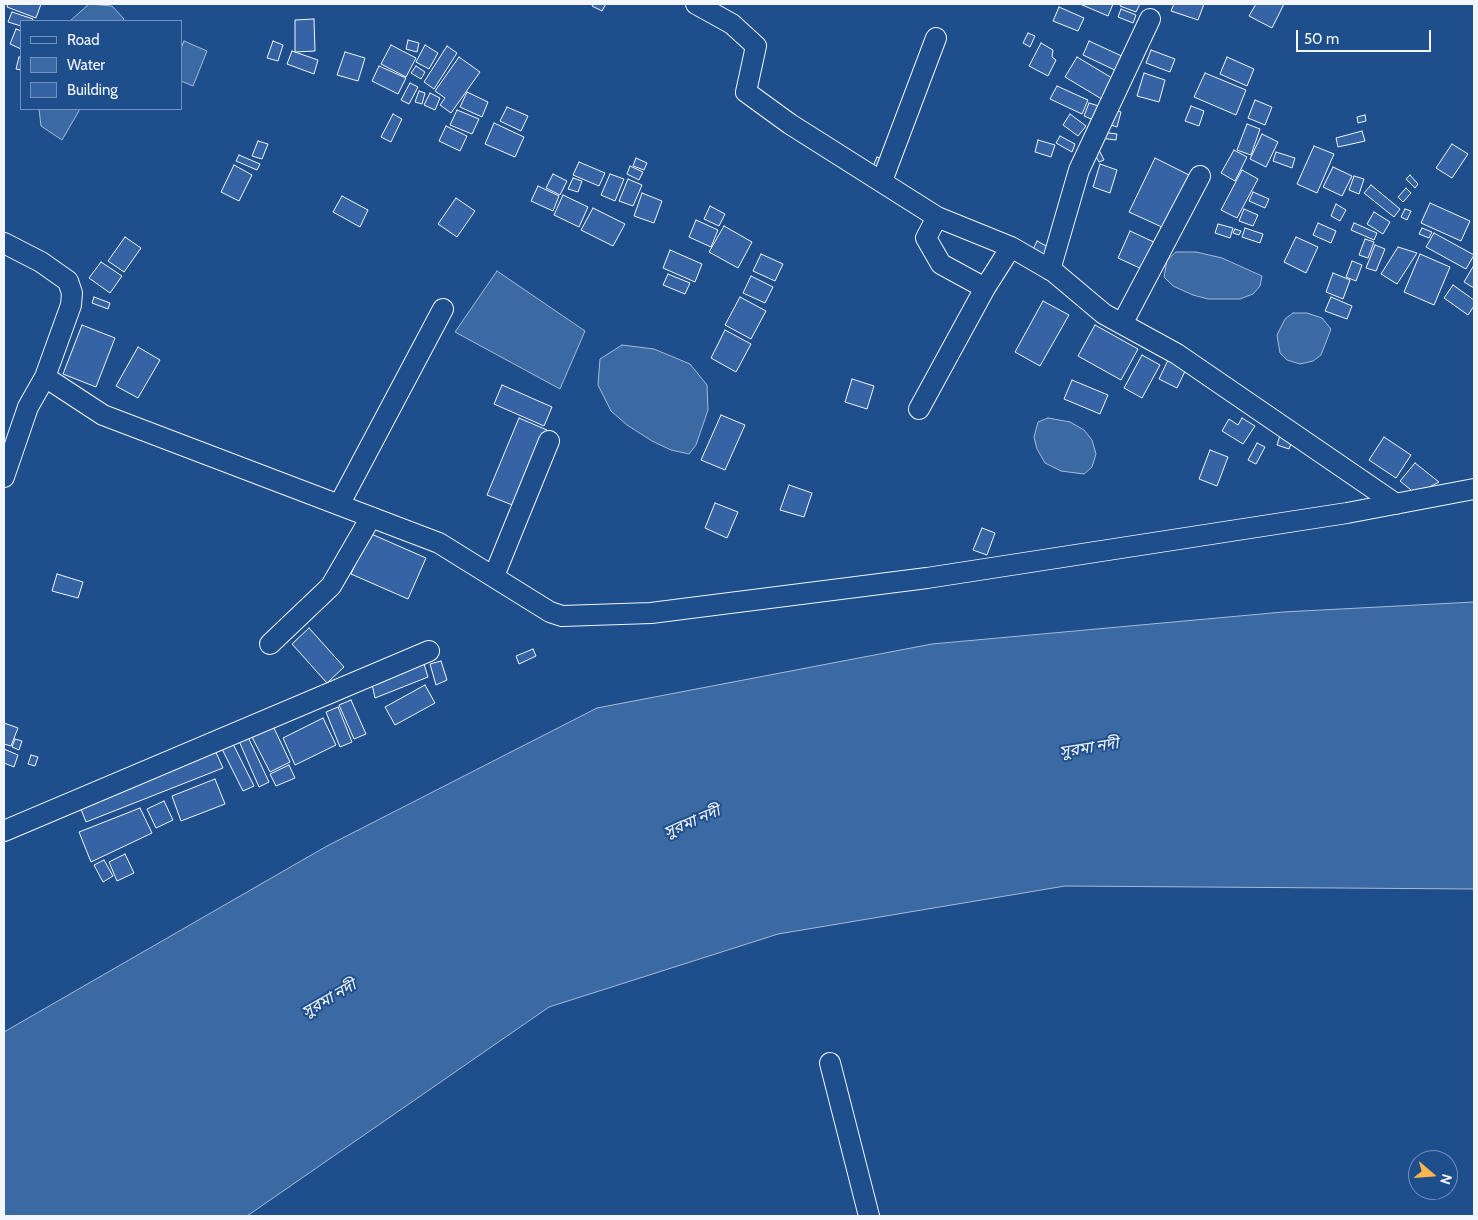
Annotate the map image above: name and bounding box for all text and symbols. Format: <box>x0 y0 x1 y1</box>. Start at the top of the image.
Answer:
legend <box>20 20 182 110</box>
scale bar <box>1298 20 1433 52</box>
text: 50 m <box>1304 30 1339 48</box>
text: Road <box>67 31 100 49</box>
text: Water <box>67 56 105 74</box>
text: Building <box>67 81 118 99</box>
water label: সুরমা নদী <box>1058 734 1120 762</box>
water label: সুরমা নদী <box>661 802 723 842</box>
water label: সুরমা নদী <box>298 976 360 1022</box>
north arrow <box>1408 1150 1458 1200</box>
text: N <box>1436 1172 1456 1187</box>

